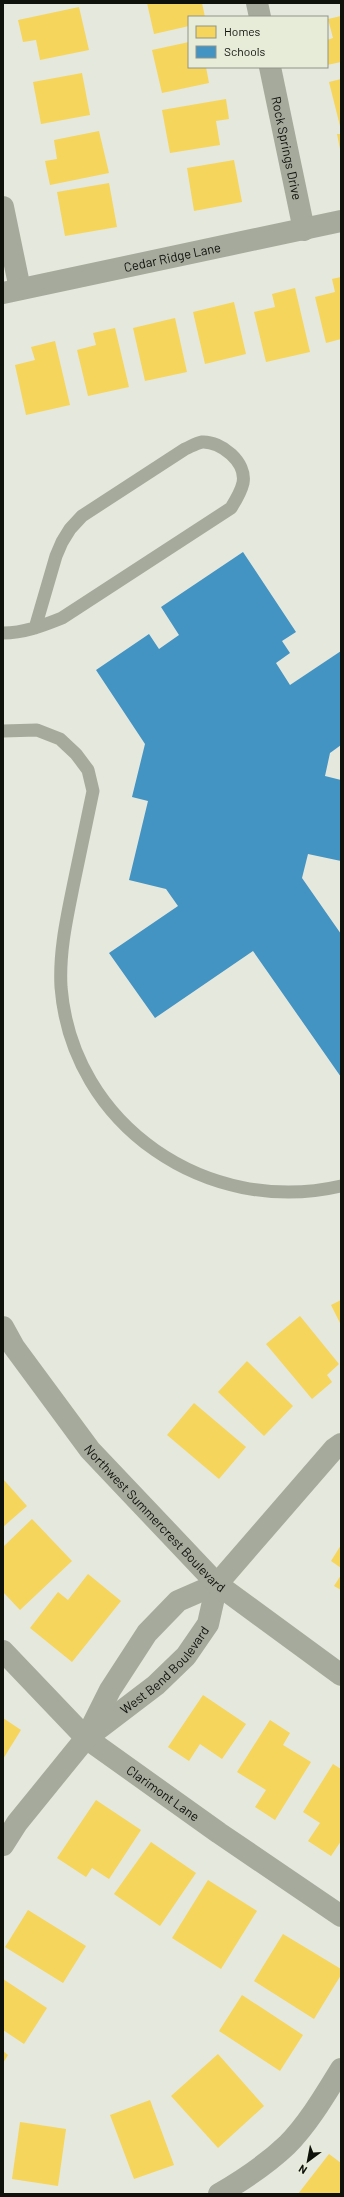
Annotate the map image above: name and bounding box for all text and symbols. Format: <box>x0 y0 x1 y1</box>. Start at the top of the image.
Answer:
legend <box>188 16 328 68</box>
text: Homes <box>224 24 261 38</box>
text: Schools <box>224 44 265 58</box>
street label: Rock Springs Drive <box>268 95 306 202</box>
street label: Cedar Ridge Lane <box>122 239 222 275</box>
street label: Northwest Summercrest Boulevard <box>81 1441 229 1595</box>
street label: West Bend Boulevard <box>117 1623 212 1717</box>
street label: Clarimont Lane <box>124 1762 203 1825</box>
north arrow <box>288 2141 328 2181</box>
text: N <box>296 2162 309 2177</box>

